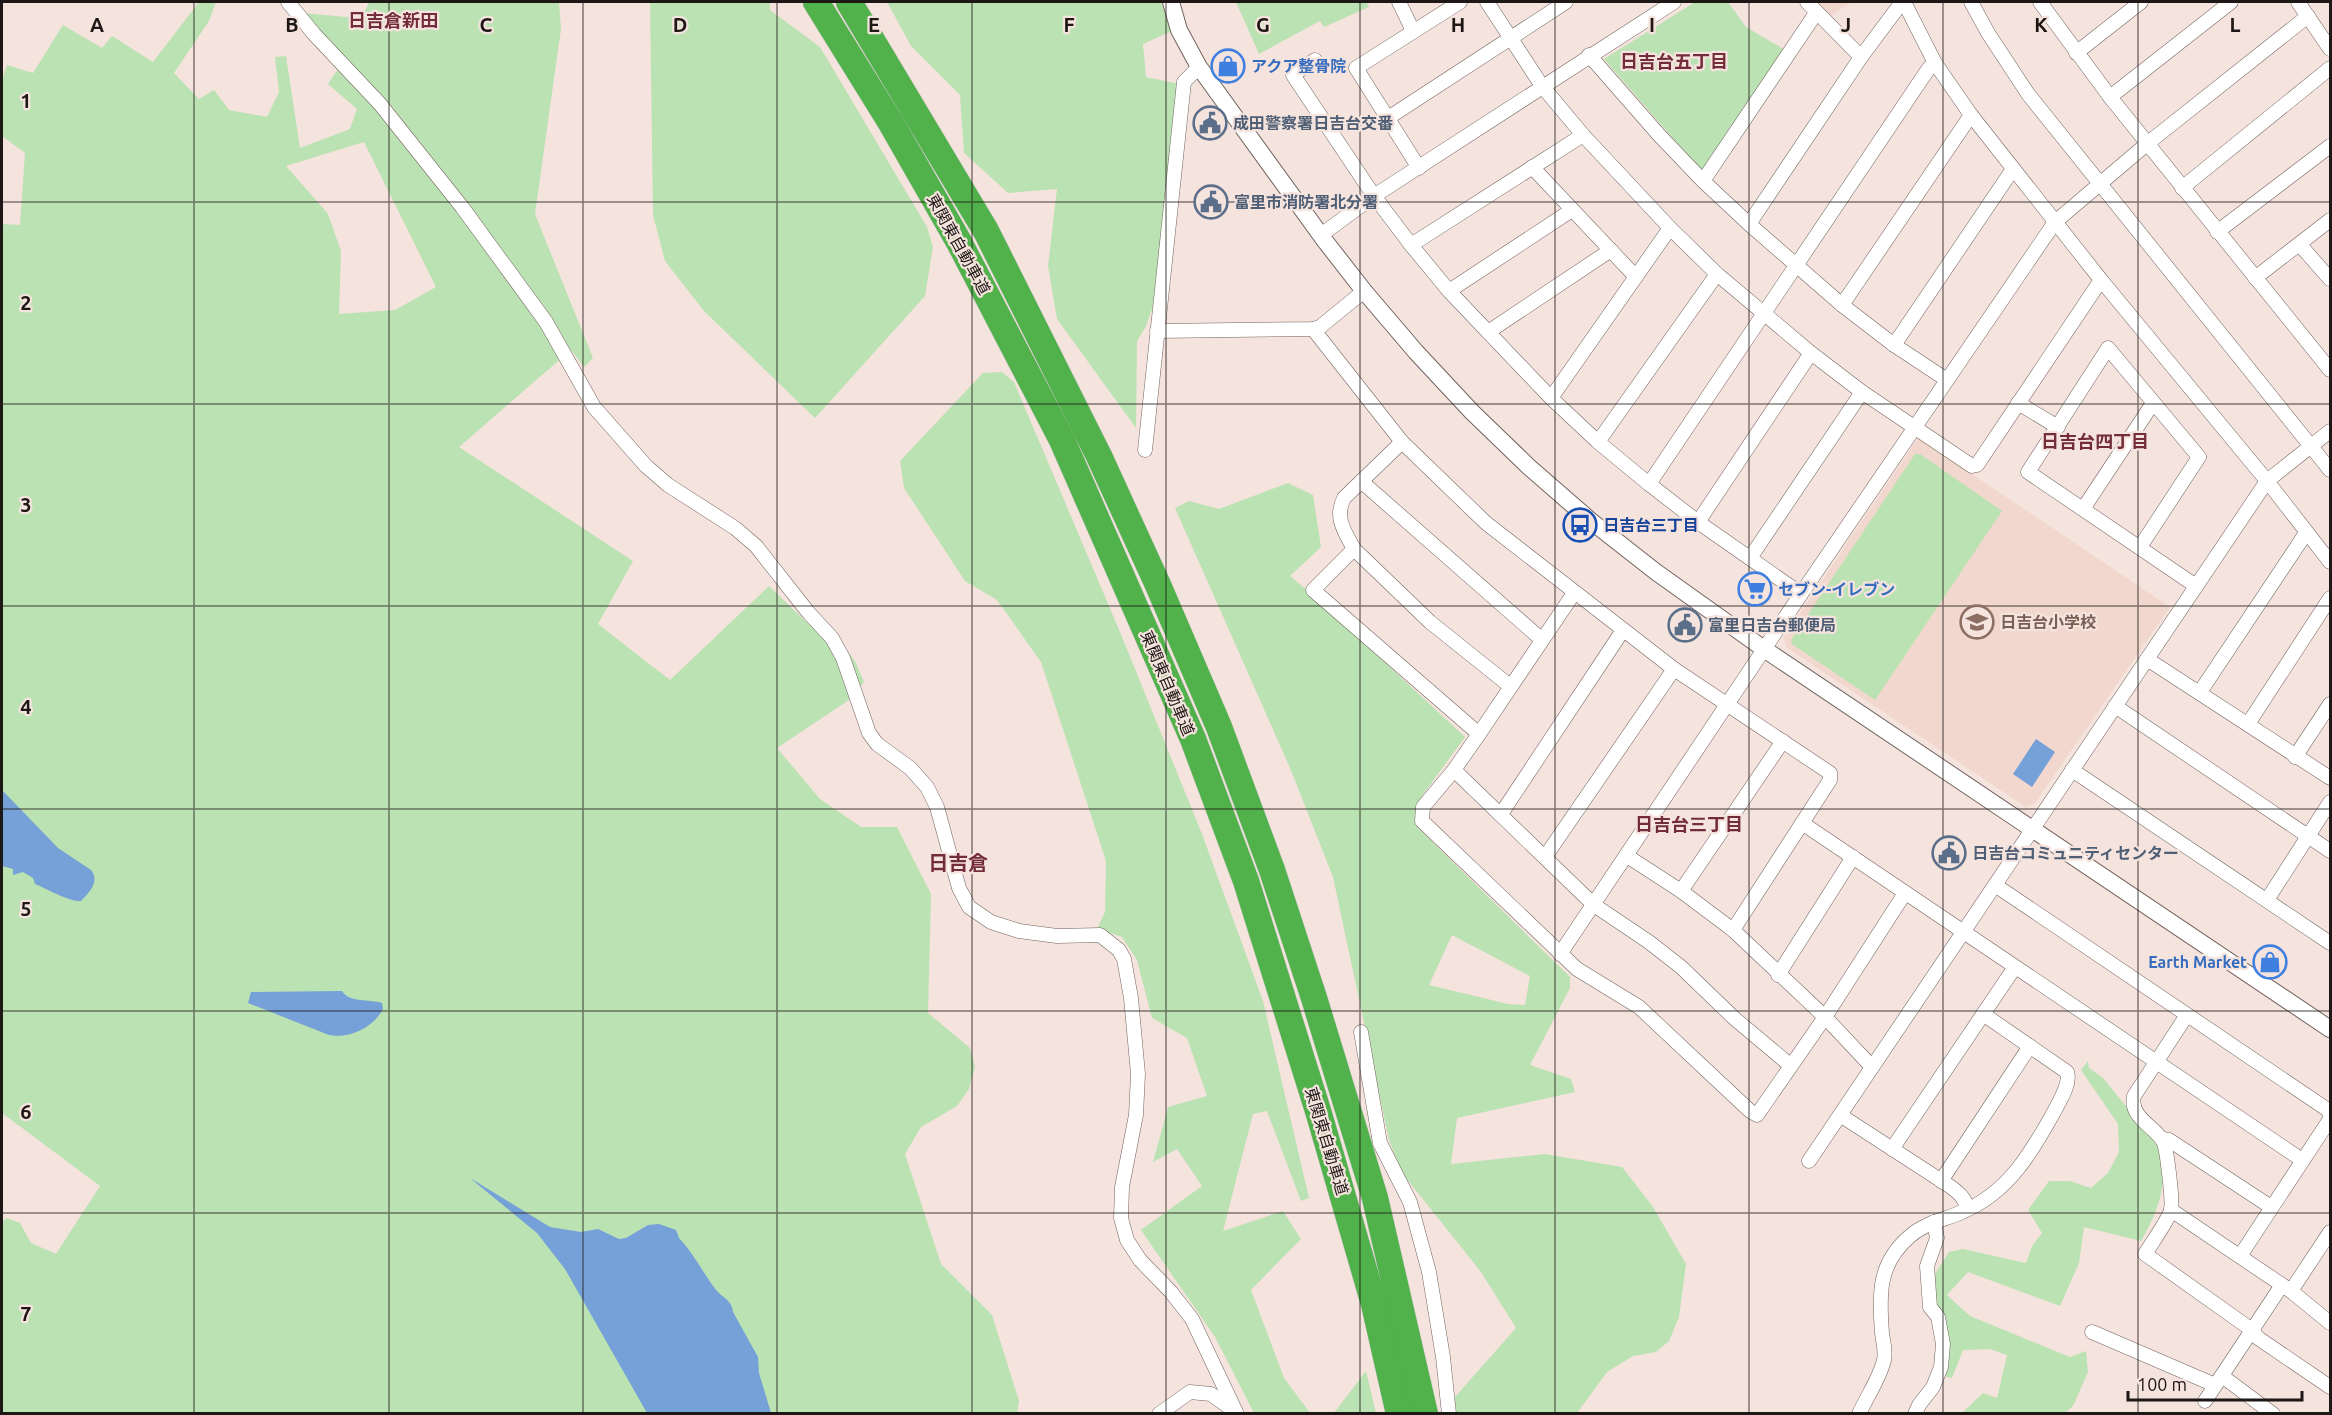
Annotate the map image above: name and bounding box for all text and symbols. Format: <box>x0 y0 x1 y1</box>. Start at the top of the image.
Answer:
district label: 日吉倉新田 <box>348 10 438 30</box>
text: A <box>90 13 104 36</box>
text: B <box>285 13 299 36</box>
text: C <box>480 13 493 36</box>
text: D <box>673 13 687 36</box>
text: E <box>868 13 880 36</box>
text: F <box>1063 13 1075 36</box>
text: G <box>1256 13 1270 36</box>
text: H <box>1451 13 1465 36</box>
text: I <box>1649 13 1655 36</box>
text: J <box>1841 13 1851 36</box>
text: K <box>2034 13 2048 36</box>
text: L <box>2230 13 2241 36</box>
shop icon: アクア整骨院 <box>1210 48 1246 84</box>
district label: 日吉台五丁目 <box>1620 51 1728 71</box>
place label: アクア整骨院 <box>1251 57 1346 75</box>
text: 1 <box>20 89 32 112</box>
public building icon: 成田警察署日吉台交番 <box>1192 105 1228 141</box>
place label: 成田警察署日吉台交番 <box>1233 114 1393 132</box>
public building icon: 富里市消防署北分署 <box>1193 184 1229 220</box>
street label: 東関東自動車道 <box>924 191 994 297</box>
place label: 富里市消防署北分署 <box>1234 193 1378 211</box>
text: 2 <box>20 291 32 314</box>
district label: 日吉台四丁目 <box>2041 431 2149 451</box>
text: 3 <box>20 493 32 516</box>
bus stop icon: 日吉台三丁目 <box>1562 507 1598 543</box>
place label: 日吉台三丁目 <box>1603 516 1699 534</box>
supermarket icon: セブン-イレブン <box>1737 571 1773 607</box>
place label: セブン-イレブン <box>1778 580 1895 598</box>
school or university icon: 日吉台小学校 <box>1959 604 1995 640</box>
public building icon: 富里日吉台郵便局 <box>1667 607 1703 643</box>
place label: 日吉台小学校 <box>2000 613 2096 631</box>
place label: 富里日吉台郵便局 <box>1708 616 1836 634</box>
street label: 東関東自動車道 <box>1138 628 1198 738</box>
text: 4 <box>20 695 32 718</box>
district label: 日吉台三丁目 <box>1635 814 1743 834</box>
public building icon: 日吉台コミュニティセンター <box>1931 835 1967 871</box>
place label: 日吉台コミュニティセンター <box>1972 844 2179 862</box>
district label: 日吉倉 <box>928 851 988 874</box>
text: 5 <box>20 897 32 920</box>
shop icon: Earth Market <box>2252 944 2288 980</box>
place label: Earth Market <box>2148 953 2247 971</box>
street label: 東関東自動車道 <box>1302 1085 1352 1197</box>
text: 6 <box>20 1100 32 1123</box>
text: 7 <box>20 1302 32 1325</box>
scale bar <box>2128 1364 2302 1402</box>
text: 100 m <box>2137 1374 2187 1394</box>

